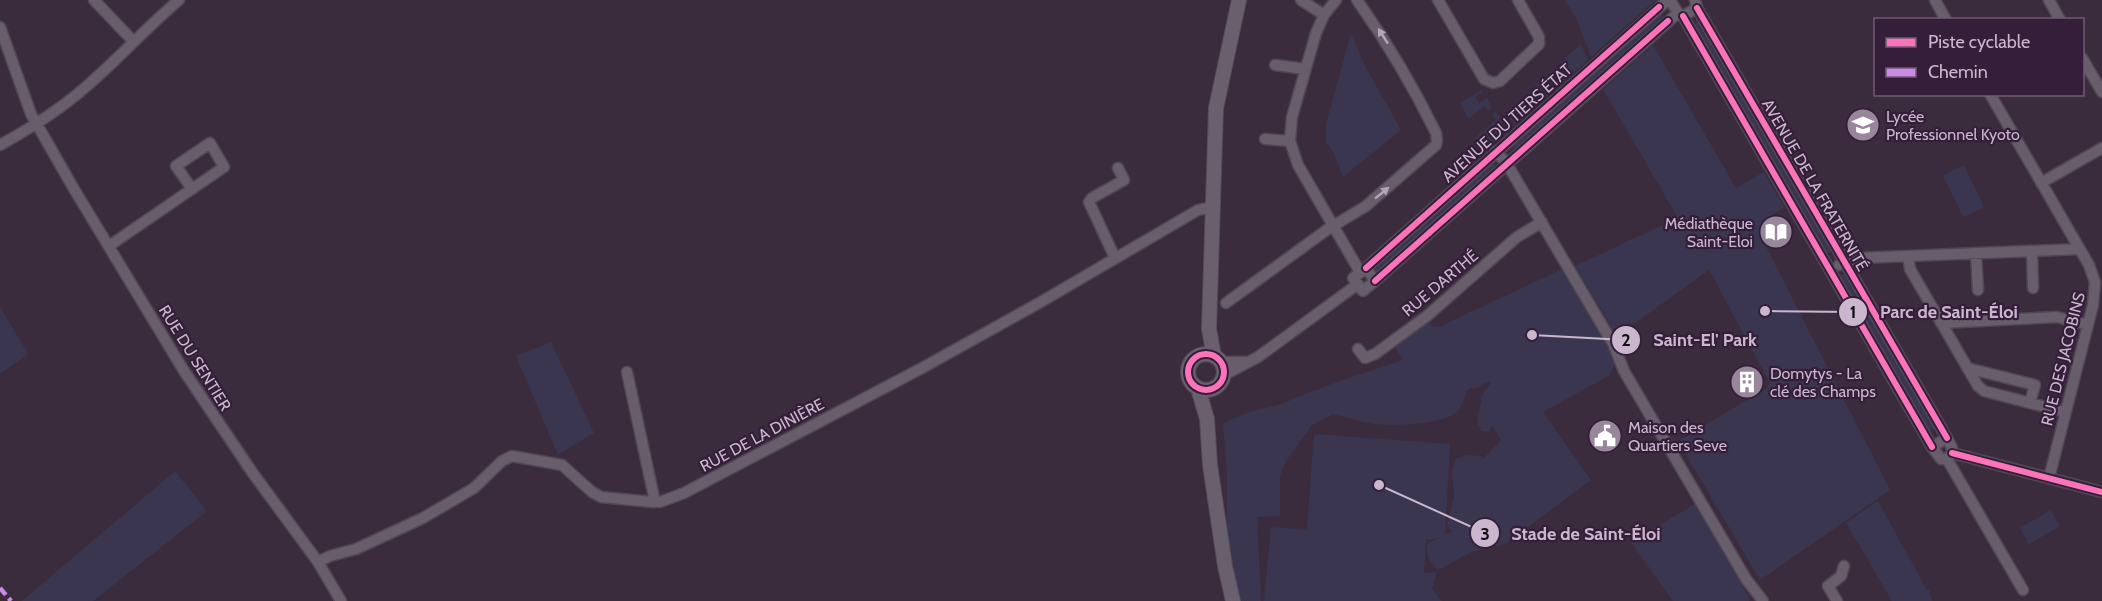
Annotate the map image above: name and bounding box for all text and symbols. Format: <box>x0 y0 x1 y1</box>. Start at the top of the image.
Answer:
legend <box>1874 18 2084 96</box>
one-way arrow <box>1378 28 1389 45</box>
text: Piste cyclable <box>1928 31 2030 53</box>
street label: AVENUE DU TIERS ÉTAT <box>1438 59 1576 186</box>
text: Chemin <box>1928 61 1988 83</box>
street label: AVENUE DE LA FRATERNITÉ <box>1758 96 1872 274</box>
school or university icon: Lycée Professionnel Kyoto <box>1845 107 1881 143</box>
place label: Lycée Professionnel Kyoto <box>1886 107 2020 144</box>
one-way arrow <box>1374 187 1389 200</box>
place label: Médiathèque Saint-Eloi <box>1664 214 1753 251</box>
library icon: Médiathèque Saint-Eloi <box>1758 214 1794 250</box>
street label: RUE DARTHÉ <box>1398 246 1482 320</box>
street label: RUE DES JACOBINS <box>2037 290 2089 428</box>
callout: Parc de Saint-Éloi <box>1838 294 2030 330</box>
text: 1 <box>1850 301 1856 323</box>
text: Parc de Saint-Éloi <box>1880 301 2018 323</box>
street label: RUE DU SENTIER <box>155 302 235 415</box>
callout: Saint-El' Park <box>1611 322 1769 358</box>
text: 2 <box>1621 329 1631 351</box>
text: Saint-El' Park <box>1653 329 1757 351</box>
building icon: Domytys - La clé des Champs <box>1729 364 1765 400</box>
place label: Domytys - La clé des Champs <box>1770 364 1876 401</box>
street label: RUE DE LA DINIÈRE <box>697 394 827 476</box>
public building icon: Maison des Quartiers Seve <box>1587 418 1623 454</box>
place label: Maison des Quartiers Seve <box>1628 418 1727 455</box>
callout: Stade de Saint-Éloi <box>1470 515 1673 551</box>
text: 3 <box>1480 523 1490 545</box>
text: Stade de Saint-Éloi <box>1511 523 1661 545</box>

